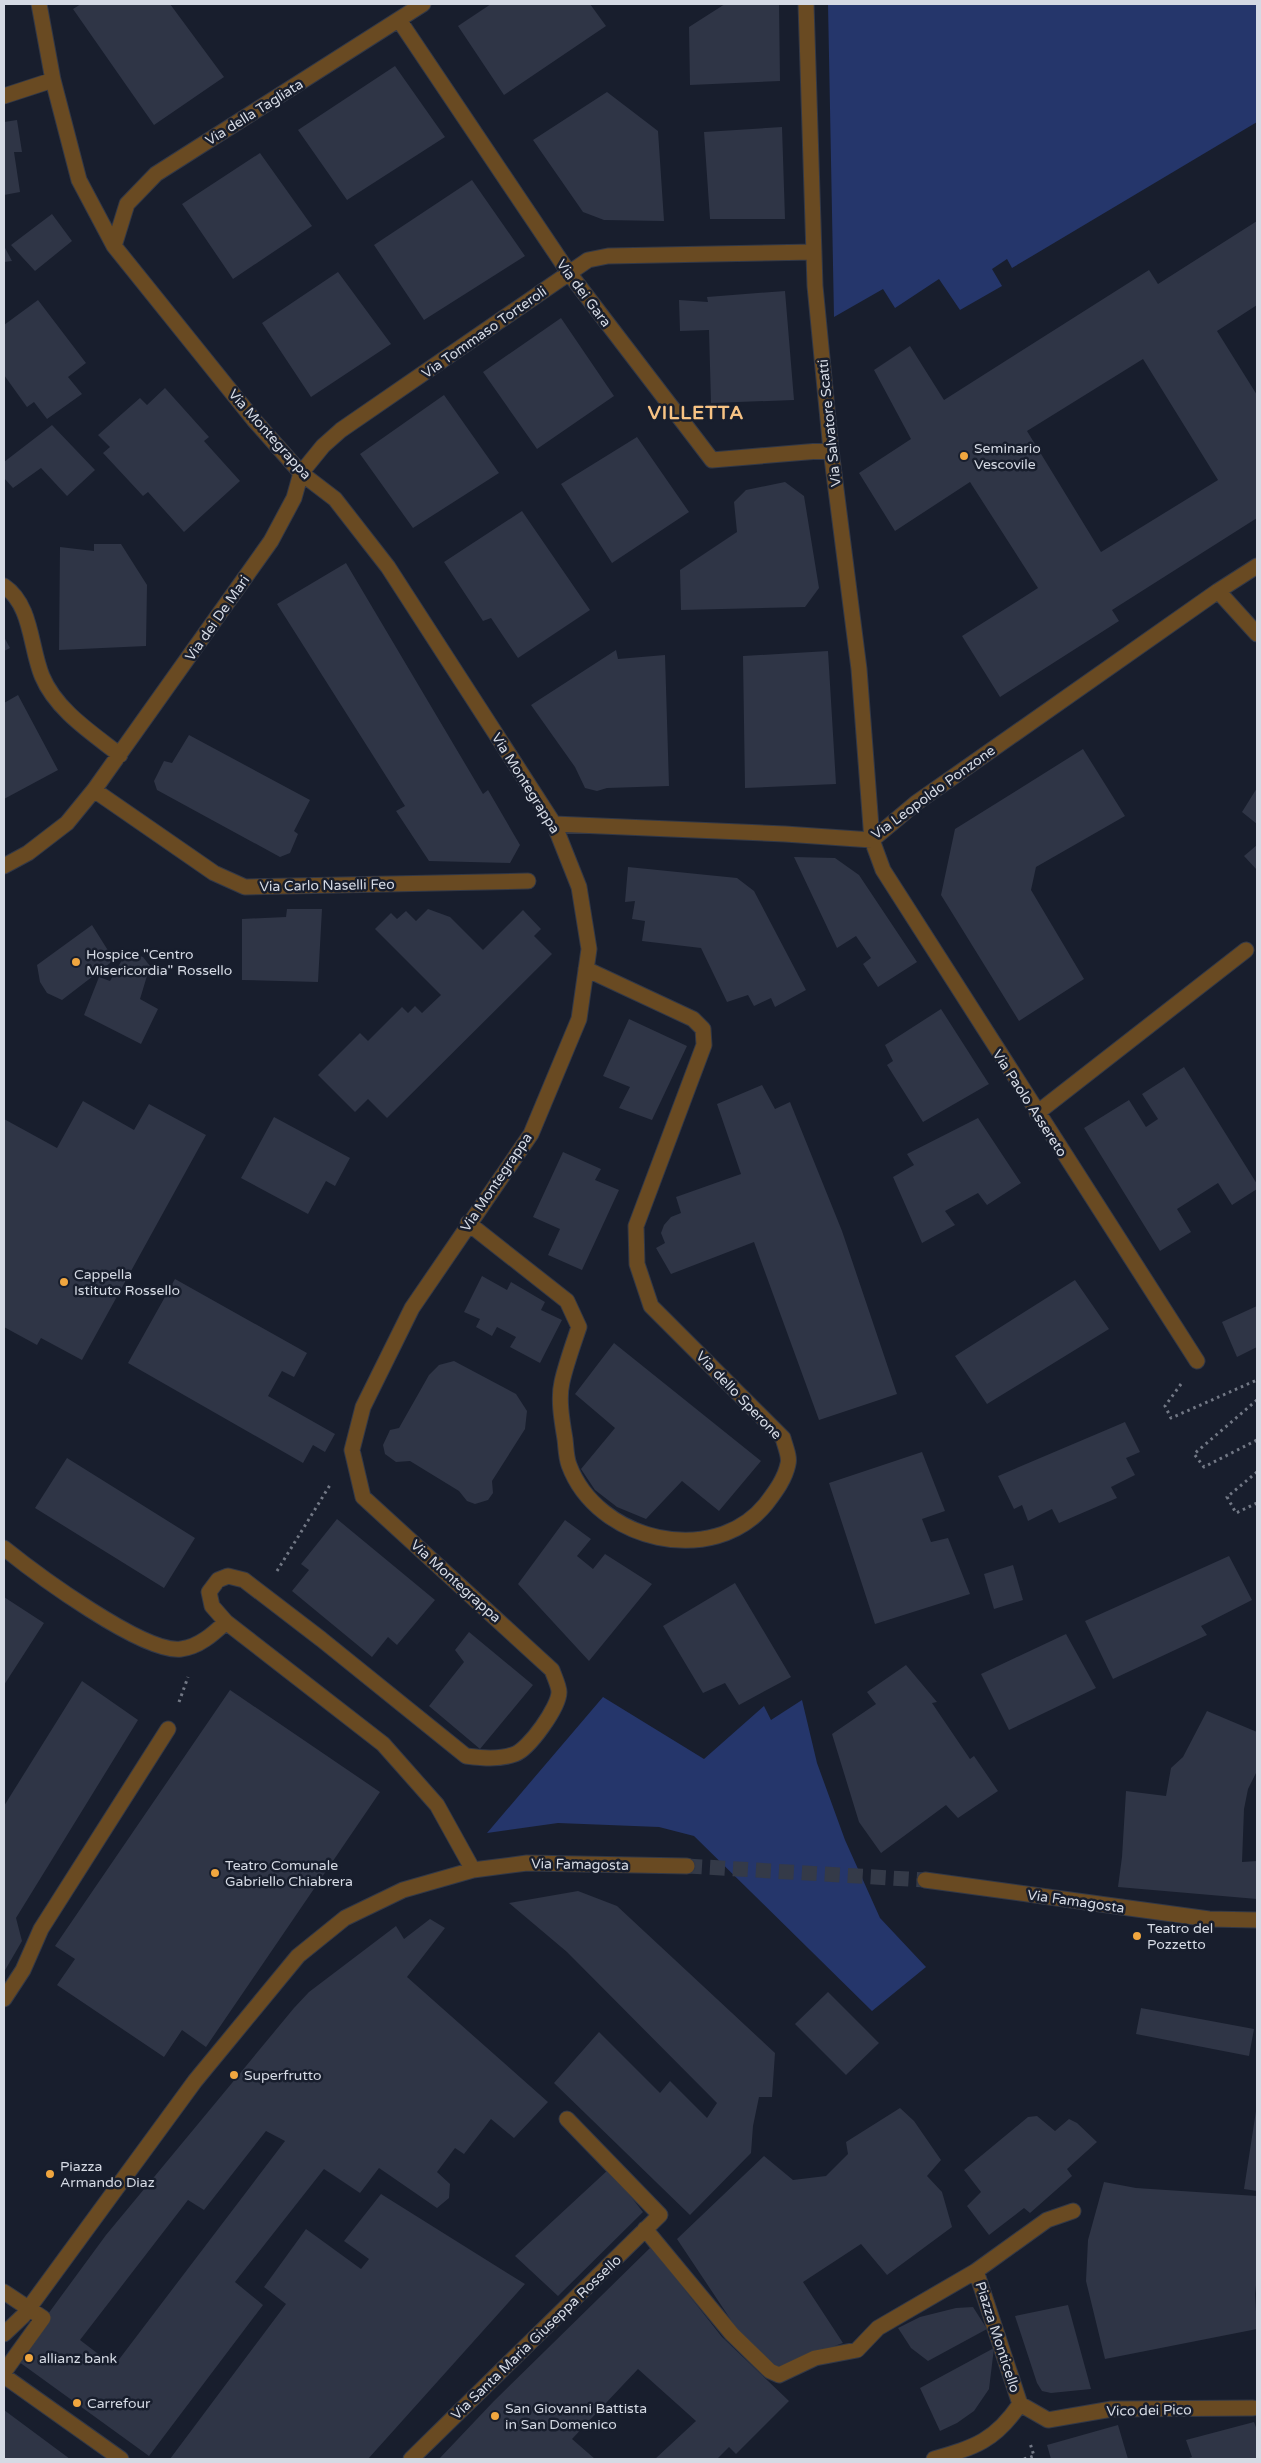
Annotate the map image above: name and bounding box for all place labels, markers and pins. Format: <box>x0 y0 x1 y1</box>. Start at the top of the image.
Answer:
place label: Seminario Vescovile <box>974 440 1041 473</box>
marker: Seminario Vescovile <box>958 450 970 462</box>
place label: Hospice "Centro Misericordia" Rossello <box>86 946 232 979</box>
marker: Hospice "Centro Misericordia" Rossello <box>70 956 82 968</box>
place label: Cappella Istituto Rossello <box>74 1266 180 1299</box>
marker: Cappella Istituto Rossello <box>58 1276 70 1288</box>
place label: Teatro Comunale Gabriello Chiabrera <box>225 1857 353 1890</box>
marker: Teatro Comunale Gabriello Chiabrera <box>209 1867 221 1879</box>
place label: Teatro del Pozzetto <box>1147 1920 1213 1953</box>
marker: Teatro del Pozzetto <box>1131 1930 1143 1942</box>
place label: Superfrutto <box>244 2067 322 2084</box>
marker: Superfrutto <box>228 2069 240 2081</box>
place label: Piazza Armando Diaz <box>60 2158 155 2191</box>
marker: Piazza Armando Diaz <box>44 2168 56 2180</box>
place label: allianz bank <box>39 2350 118 2367</box>
marker: allianz bank <box>23 2352 35 2364</box>
place label: Carrefour <box>87 2395 151 2412</box>
marker: Carrefour <box>71 2397 83 2409</box>
place label: San Giovanni Battista in San Domenico <box>505 2400 647 2433</box>
marker: San Giovanni Battista in San Domenico <box>489 2410 501 2422</box>

